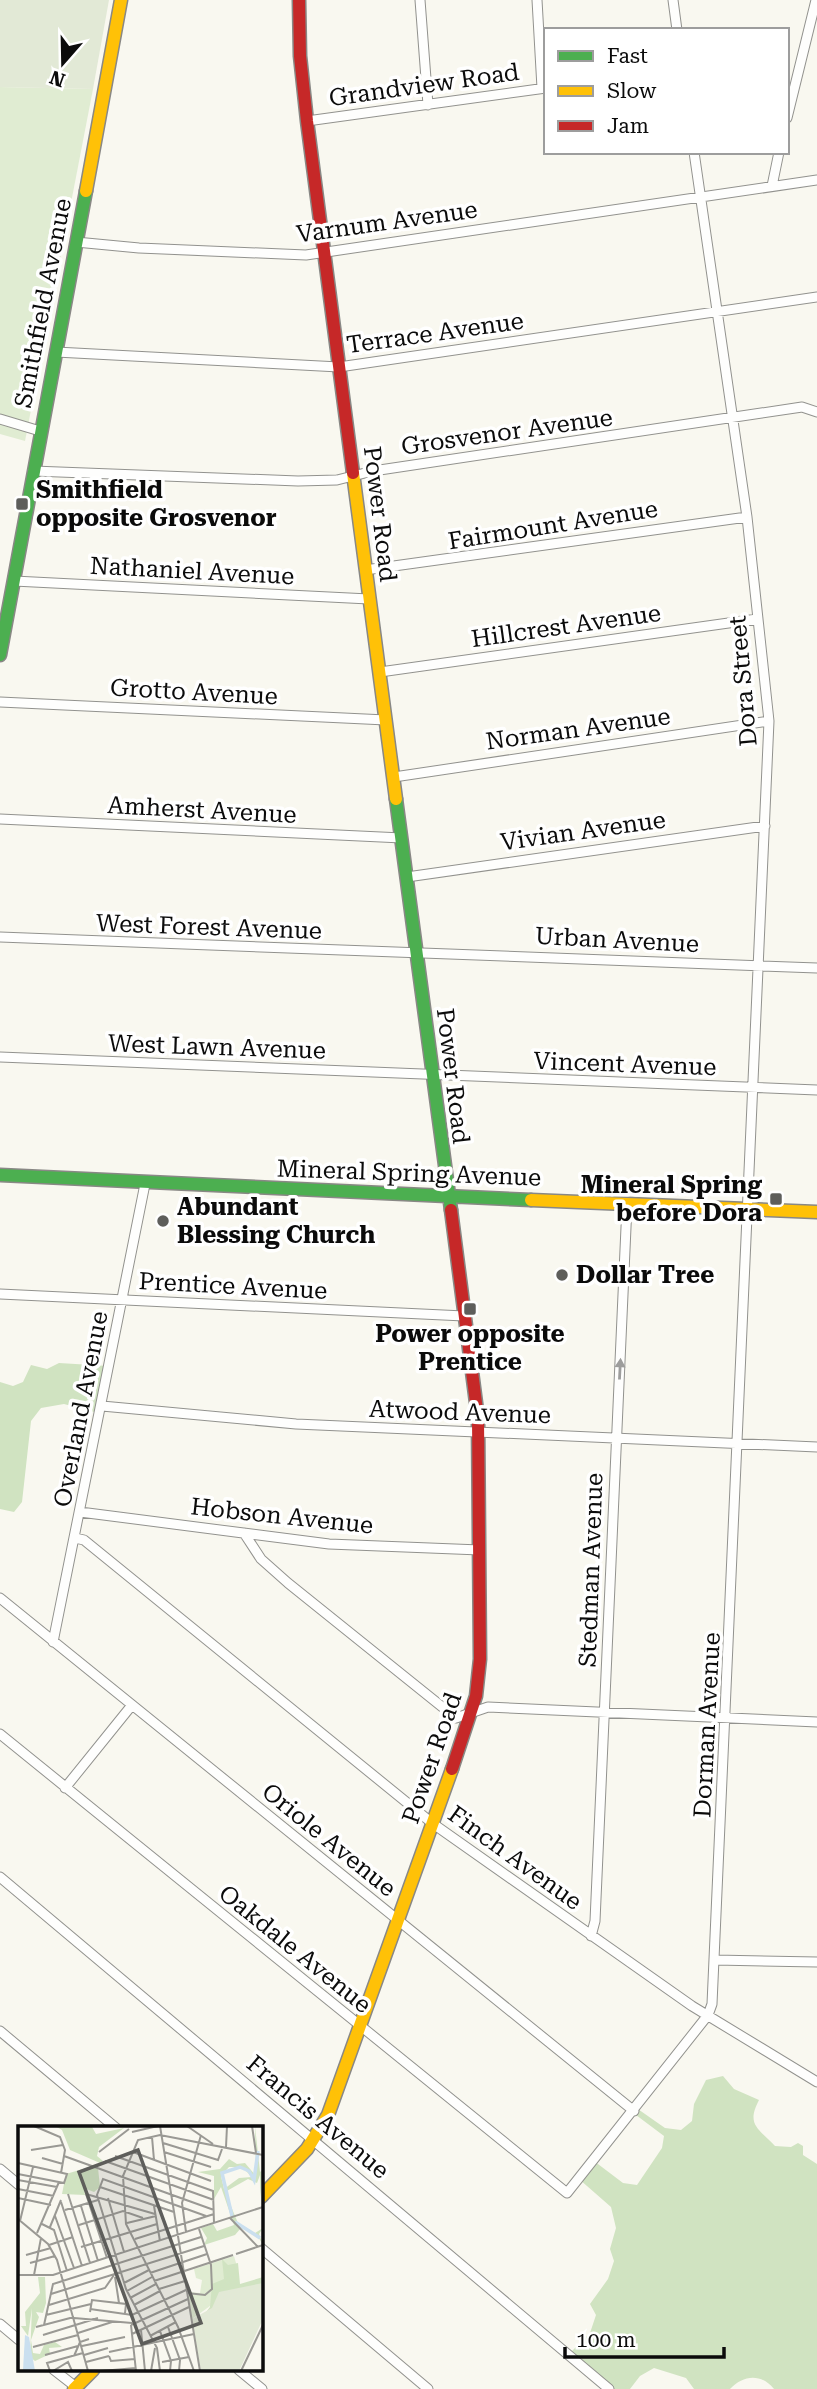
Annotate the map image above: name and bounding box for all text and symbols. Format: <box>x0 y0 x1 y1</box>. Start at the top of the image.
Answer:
north arrow <box>28 28 98 98</box>
legend <box>544 28 789 154</box>
text: Fast <box>607 44 648 68</box>
street label: Grandview Road <box>327 58 521 112</box>
text: N <box>46 65 68 92</box>
text: Slow <box>607 79 657 103</box>
text: Jam <box>607 114 649 138</box>
street label: Varnum Avenue <box>295 195 479 249</box>
street label: Smithfield Avenue <box>9 196 77 410</box>
street label: Terrace Avenue <box>345 307 525 359</box>
street label: Grosvenor Avenue <box>400 403 614 461</box>
street label: Power Road <box>358 444 402 584</box>
place label: Smithfield opposite Grosvenor <box>36 476 277 532</box>
street label: Fairmount Avenue <box>446 495 660 555</box>
marker: Smithfield opposite Grosvenor <box>14 496 30 512</box>
street label: Nathaniel Avenue <box>89 552 295 590</box>
street label: Hillcrest Avenue <box>469 599 663 653</box>
street label: Dora Street <box>723 615 763 747</box>
street label: Grotto Avenue <box>109 674 279 710</box>
street label: Norman Avenue <box>484 702 672 756</box>
street label: Amherst Avenue <box>107 791 297 829</box>
street label: Vivian Avenue <box>499 806 667 856</box>
street label: West Forest Avenue <box>95 909 323 945</box>
street label: Urban Avenue <box>534 922 700 958</box>
street label: Power Road <box>431 1006 475 1146</box>
street label: West Lawn Avenue <box>108 1029 326 1065</box>
street label: Vincent Avenue <box>533 1047 717 1081</box>
street label: Mineral Spring Avenue <box>276 1154 542 1192</box>
place label: Mineral Spring before Dora <box>581 1171 762 1227</box>
marker: Mineral Spring before Dora <box>768 1191 784 1207</box>
place label: Abundant Blessing Church <box>177 1193 375 1249</box>
marker: Abundant Blessing Church <box>155 1213 171 1229</box>
place label: Dollar Tree <box>576 1261 714 1289</box>
street label: Prentice Avenue <box>138 1267 328 1305</box>
marker: Dollar Tree <box>554 1267 570 1283</box>
marker: Power opposite Prentice <box>462 1301 478 1317</box>
street label: Overland Avenue <box>48 1309 114 1509</box>
place label: Power opposite Prentice <box>375 1320 565 1376</box>
one-way arrow <box>614 1358 625 1380</box>
street label: Atwood Avenue <box>369 1395 551 1429</box>
street label: Stedman Avenue <box>574 1472 608 1668</box>
street label: Hobson Avenue <box>189 1492 375 1540</box>
street label: Dorman Avenue <box>688 1632 726 1818</box>
street label: Power Road <box>397 1689 467 1827</box>
street label: Oriole Avenue <box>256 1778 402 1902</box>
street label: Finch Avenue <box>443 1800 587 1916</box>
street label: Oakdale Avenue <box>213 1879 377 2019</box>
street label: Francis Avenue <box>241 2049 395 2185</box>
inset map <box>18 2126 262 2372</box>
scale bar <box>565 2316 724 2360</box>
text: 100 m <box>576 2328 636 2352</box>

